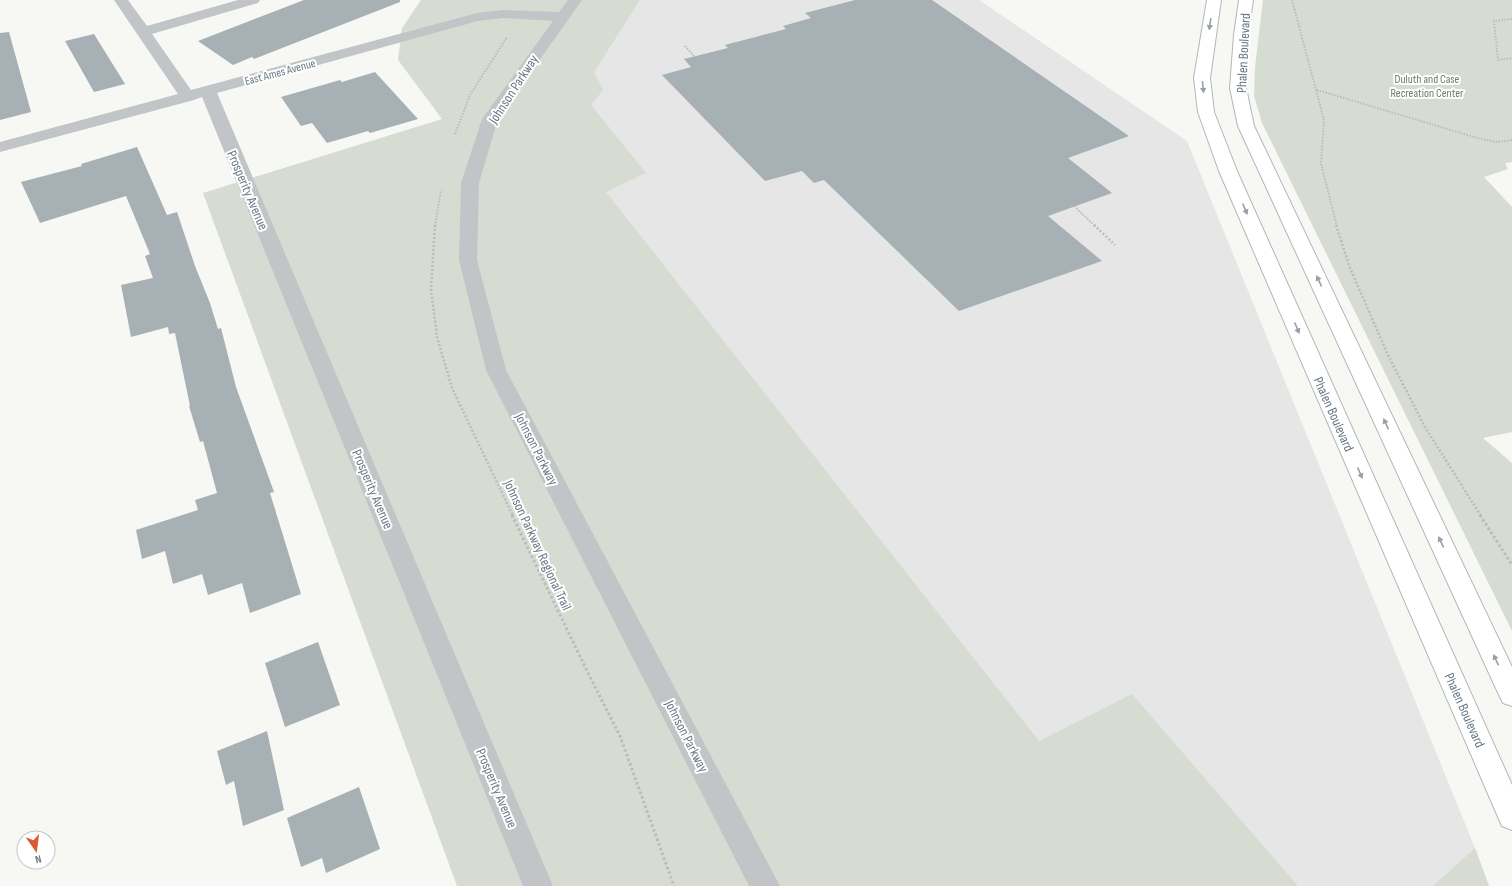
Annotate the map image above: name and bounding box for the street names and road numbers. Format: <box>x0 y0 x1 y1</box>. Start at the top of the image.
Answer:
street label: Phalen Boulevard <box>1233 12 1254 93</box>
street label: Johnson Parkway <box>484 51 542 128</box>
street label: East Ames Avenue <box>243 56 317 89</box>
street label: Prosperity Avenue <box>223 148 272 233</box>
street label: Phalen Boulevard <box>1310 374 1358 454</box>
street label: Johnson Parkway <box>511 409 562 489</box>
street label: Prosperity Avenue <box>348 447 397 532</box>
street label: Johnson Parkway Regional Trail <box>499 476 575 613</box>
street label: Phalen Boulevard <box>1441 670 1489 750</box>
street label: Johnson Parkway <box>661 696 712 776</box>
street label: Prosperity Avenue <box>472 746 521 831</box>

